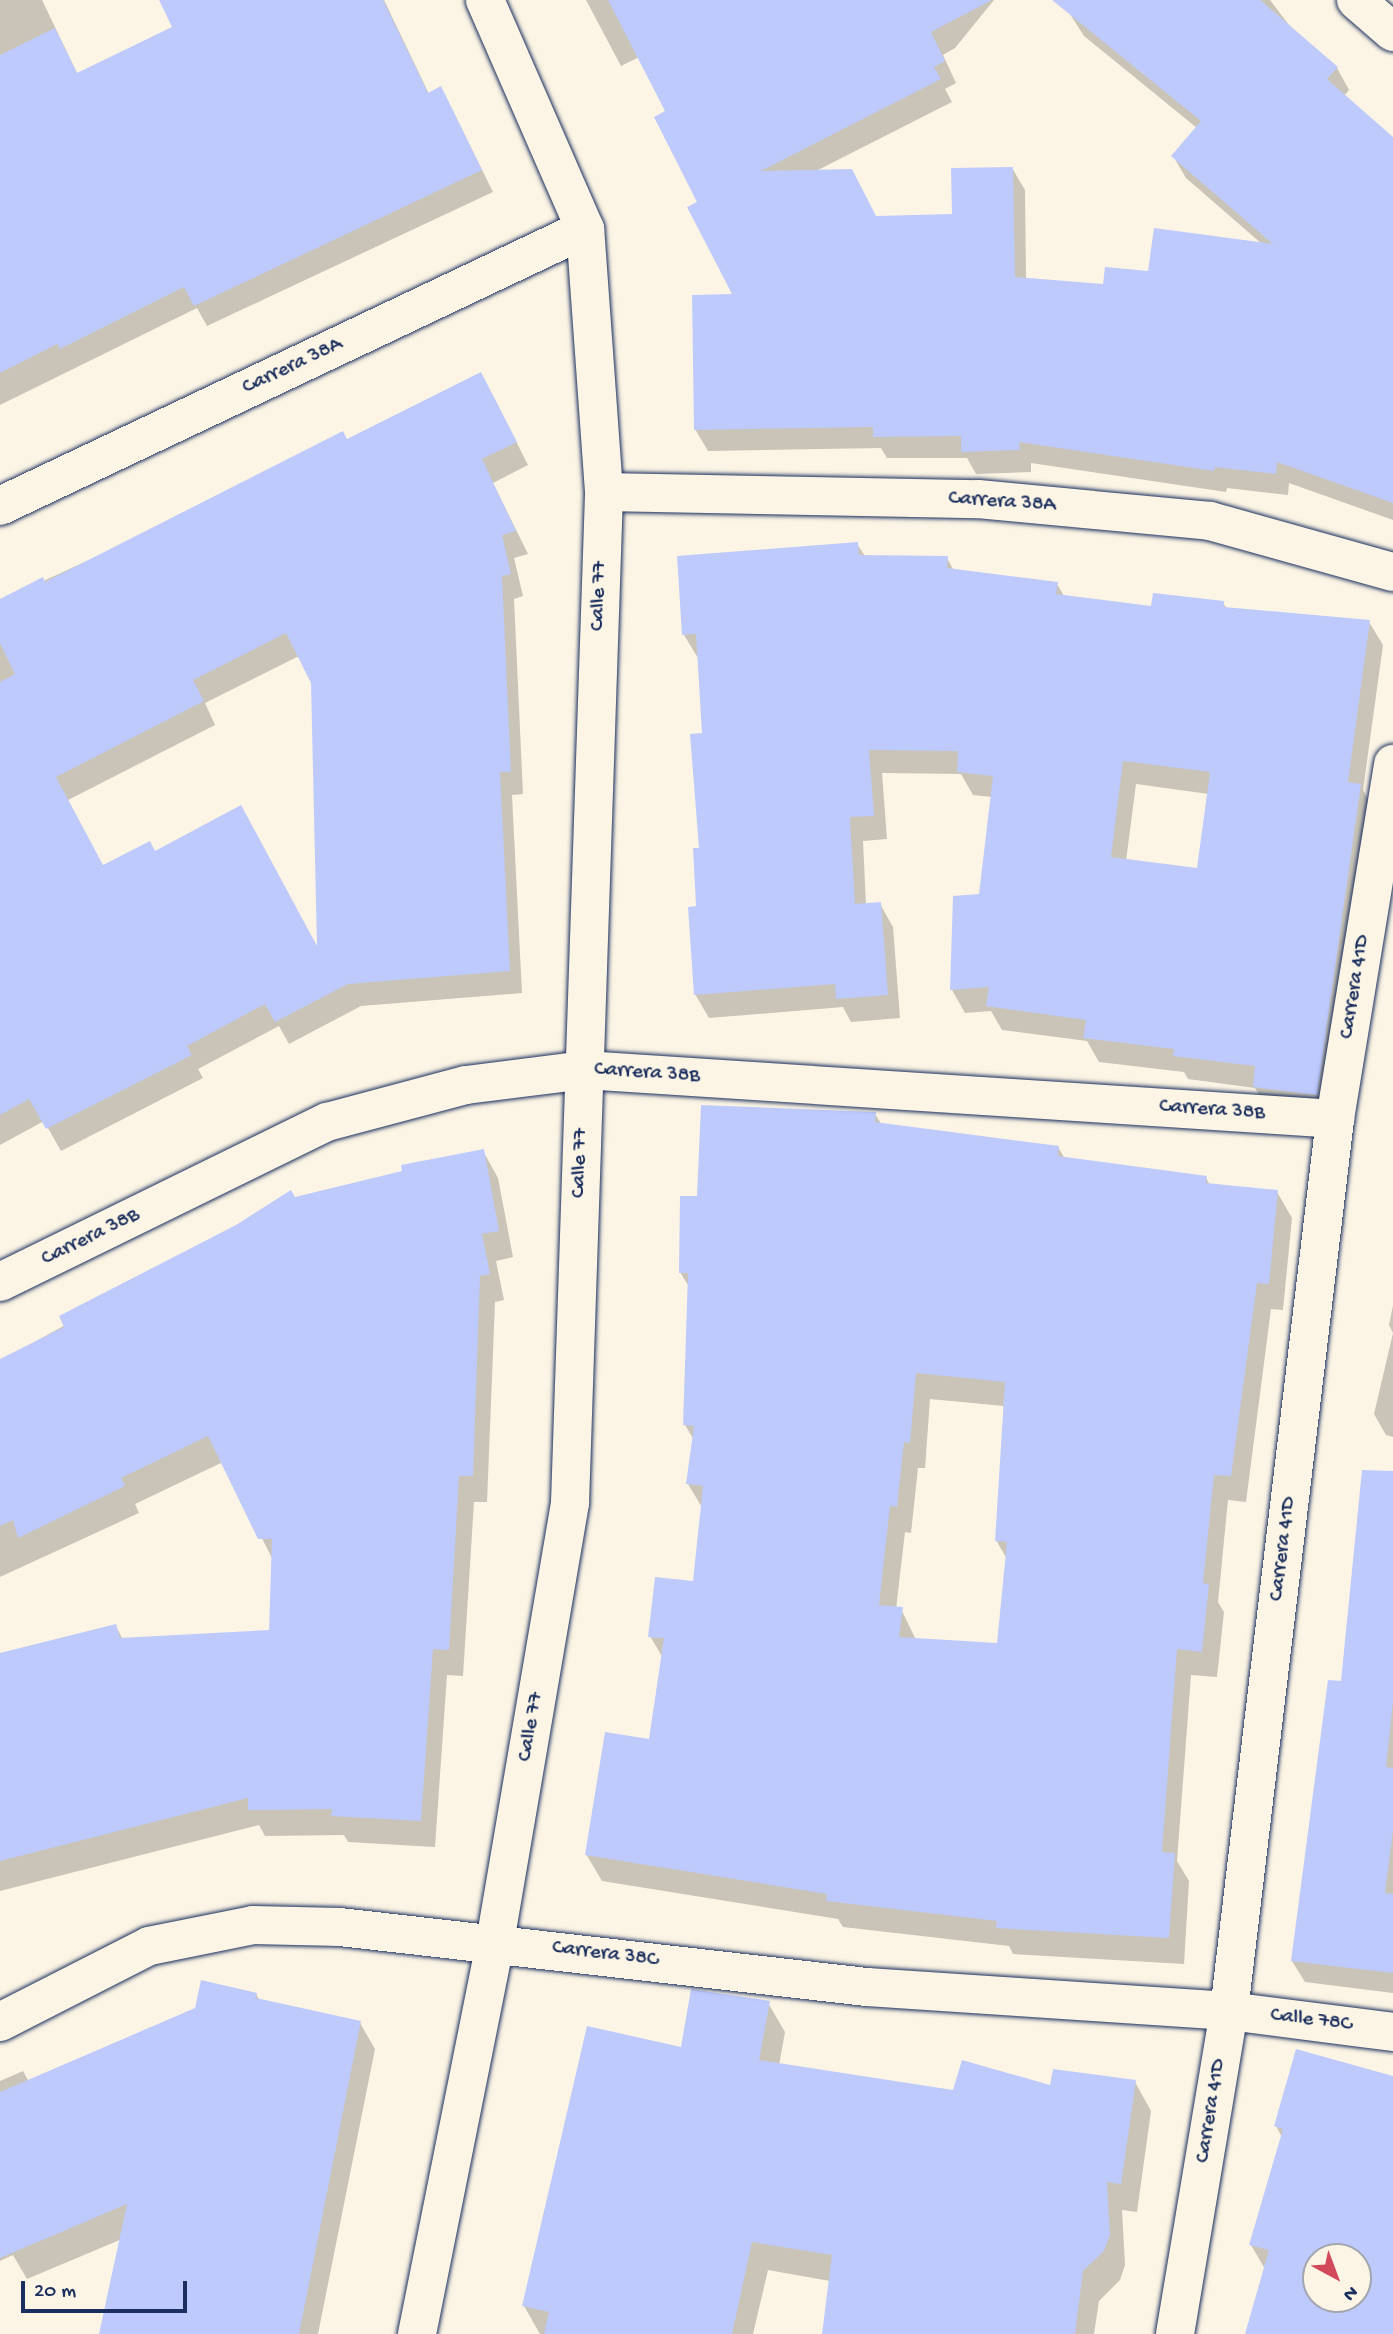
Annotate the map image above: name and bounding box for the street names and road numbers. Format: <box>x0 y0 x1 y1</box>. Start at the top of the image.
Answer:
street label: Carrera 38A <box>239 333 347 401</box>
street label: Carrera 38A <box>947 487 1057 519</box>
street label: Calle 77 <box>586 561 614 631</box>
street label: Carrera 41D <box>1335 933 1377 1041</box>
street label: Carrera 38B <box>593 1058 701 1090</box>
street label: Carrera 38B <box>1158 1095 1266 1127</box>
street label: Calle 77 <box>567 1128 595 1198</box>
street label: Carrera 38B <box>38 1203 144 1273</box>
street label: Carrera 41D <box>1265 1495 1303 1603</box>
street label: Calle 77 <box>514 1690 550 1764</box>
street label: Carrera 38C <box>551 1936 659 1974</box>
street label: Calle 78C <box>1269 2004 1353 2038</box>
street label: Carrera 41D <box>1191 2057 1233 2165</box>

